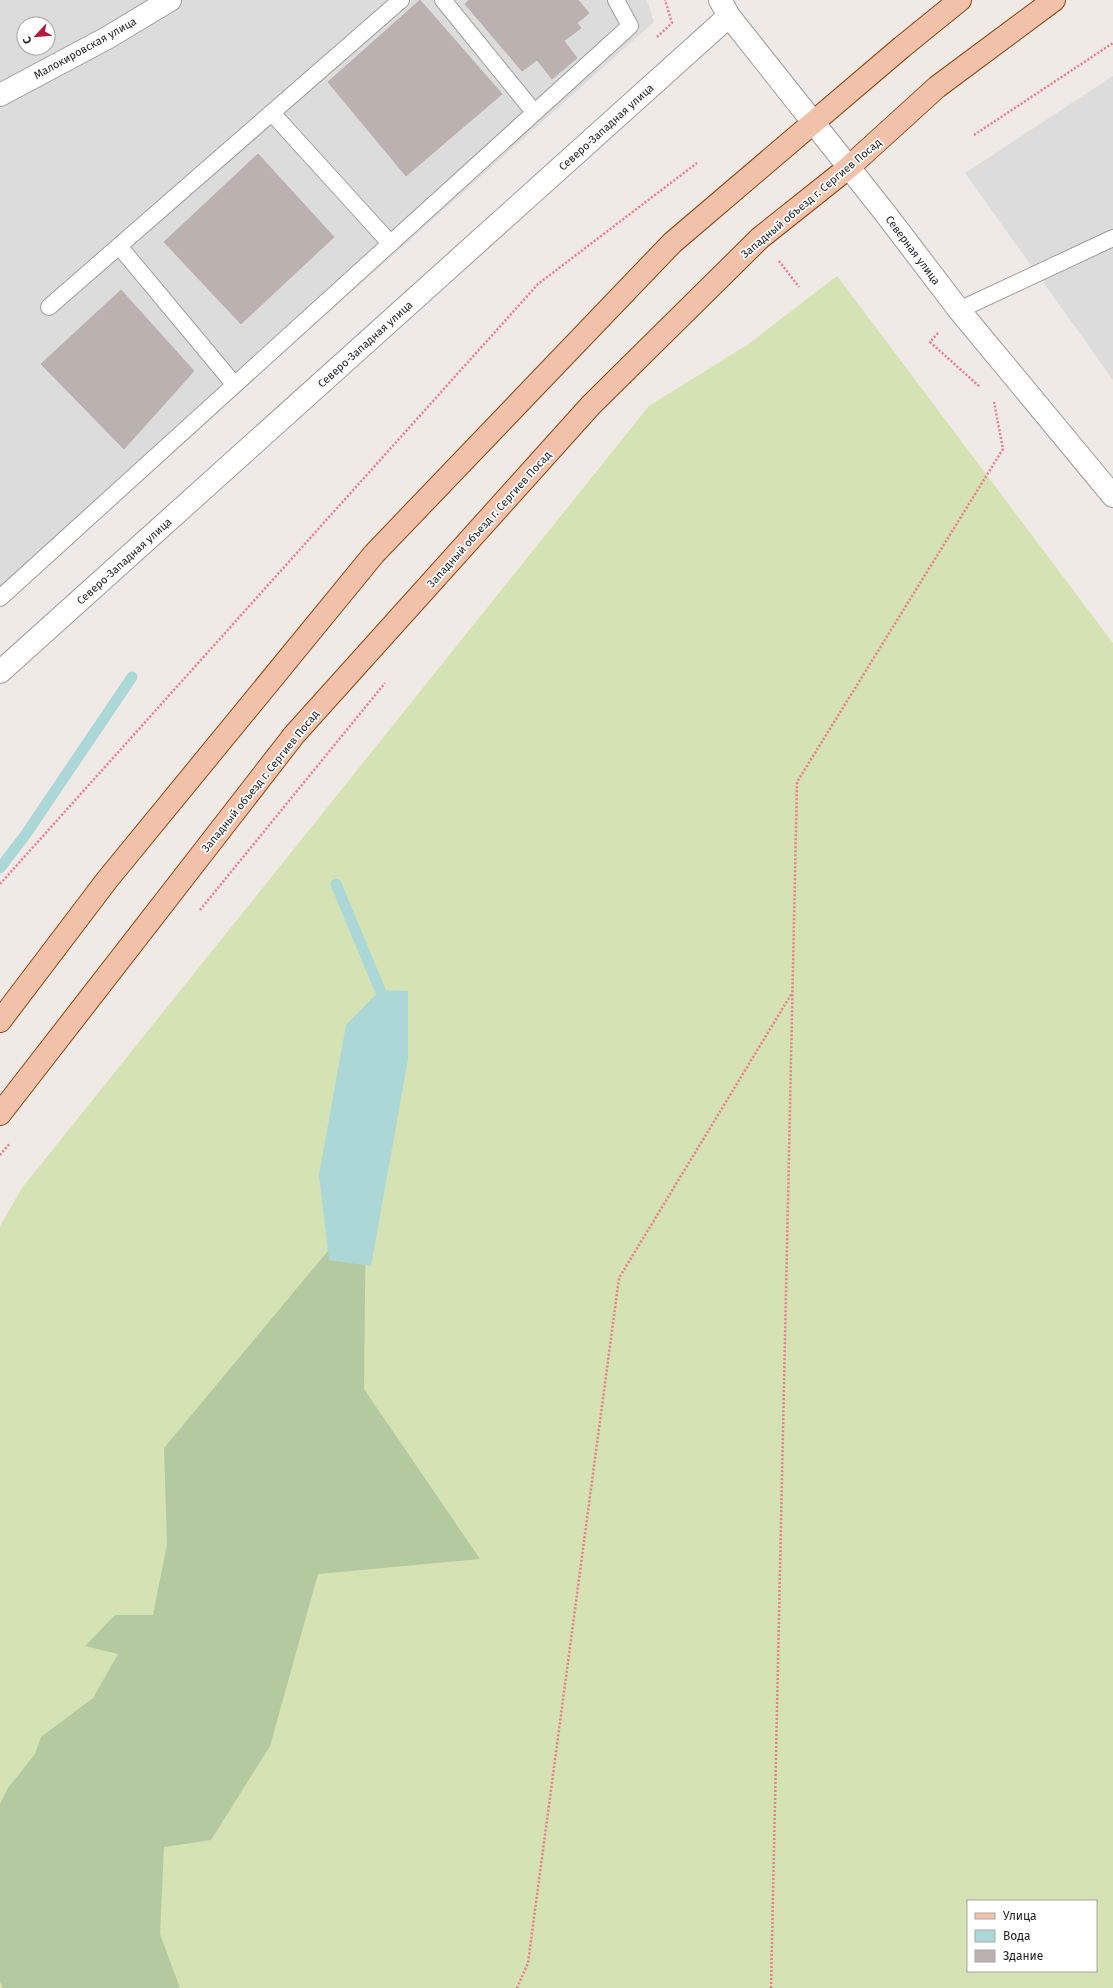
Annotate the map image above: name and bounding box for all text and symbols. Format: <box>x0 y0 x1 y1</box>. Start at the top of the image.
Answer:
street label: Малокировская улица <box>32 15 139 82</box>
north arrow <box>16 16 56 56</box>
text: С <box>20 34 35 46</box>
street label: Северо-Западная улица <box>556 81 656 173</box>
street label: Западный объезд г. Сергиев Посад <box>739 136 884 261</box>
street label: Северная улица <box>883 213 943 287</box>
street label: Северо-Западная улица <box>315 298 415 390</box>
street label: Западный объезд г. Сергиев Посад <box>425 449 554 590</box>
street label: Северо-Западная улица <box>74 515 174 607</box>
street label: Западный объезд г. Сергиев Посад <box>199 708 322 855</box>
legend <box>967 1900 1097 1972</box>
text: Улица <box>1003 1909 1037 1923</box>
text: Вода <box>1003 1929 1030 1943</box>
text: Здание <box>1003 1949 1043 1963</box>

